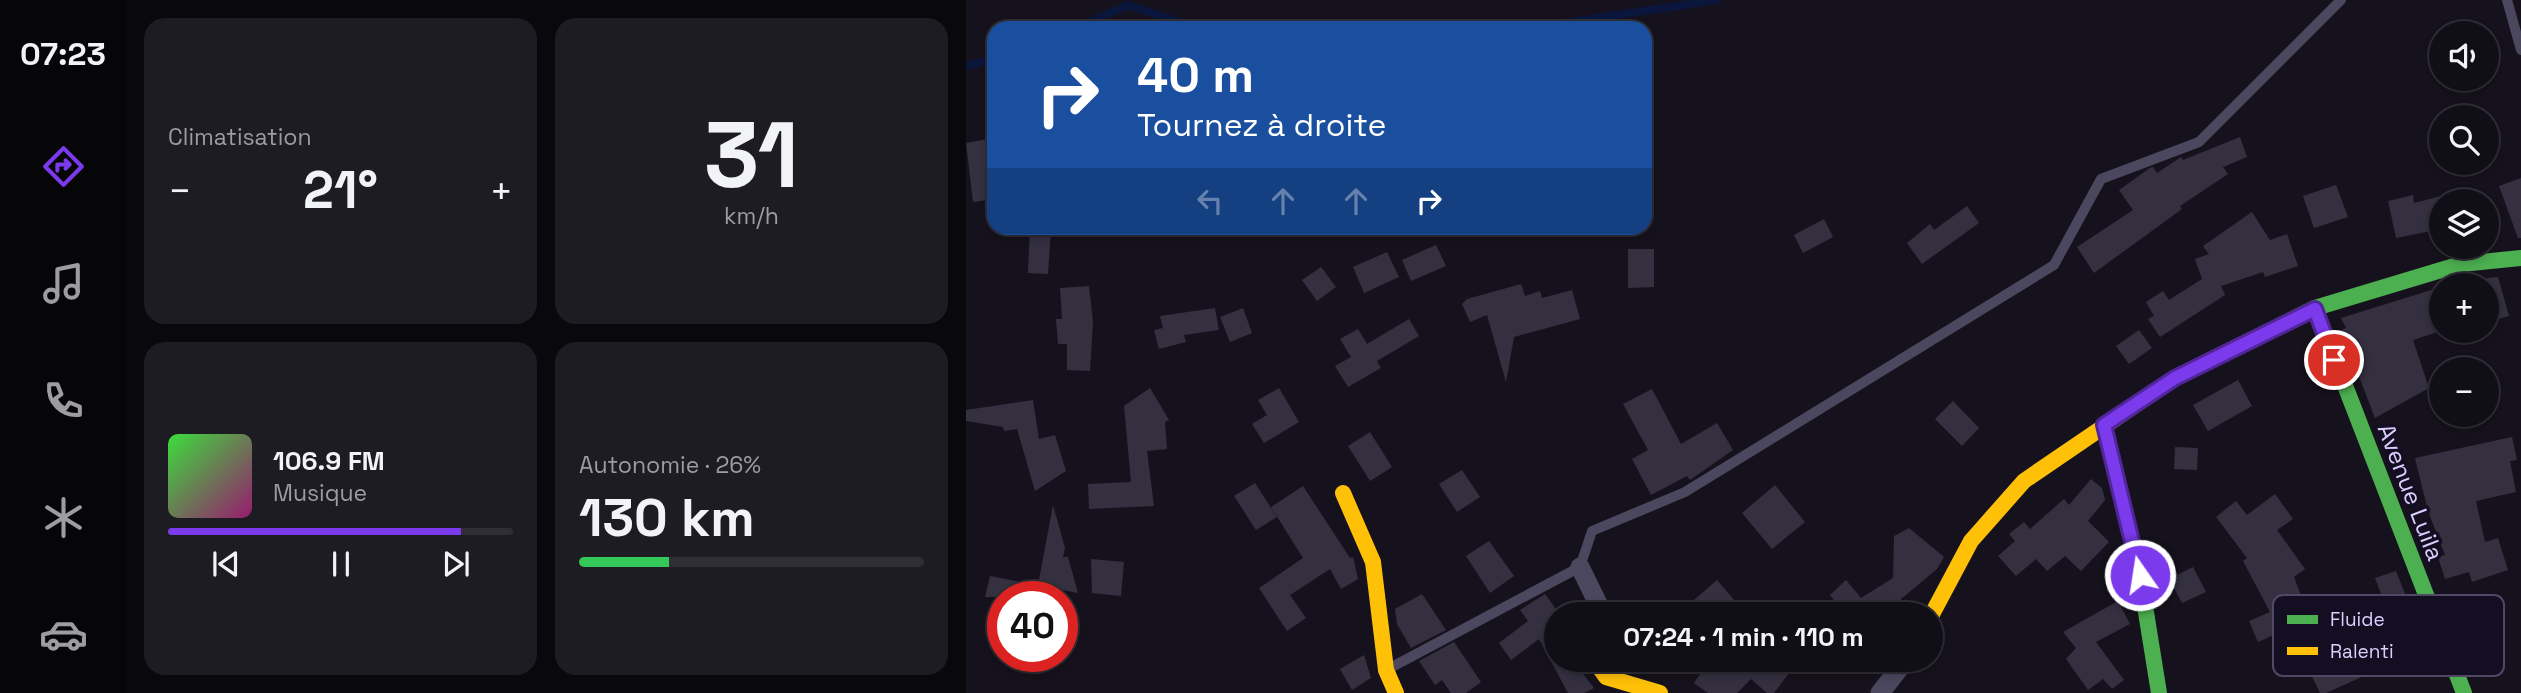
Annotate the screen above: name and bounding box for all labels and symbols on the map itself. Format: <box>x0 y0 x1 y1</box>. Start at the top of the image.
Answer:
pin <box>2304 330 2364 390</box>
street label: Avenue Luila <box>2371 419 2451 565</box>
position arrow <box>2103 538 2177 612</box>
speed limit sign: 40 <box>987 581 1078 672</box>
legend <box>2273 595 2504 676</box>
text: Fluide <box>2330 607 2385 632</box>
text: Ralenti <box>2330 639 2394 664</box>

